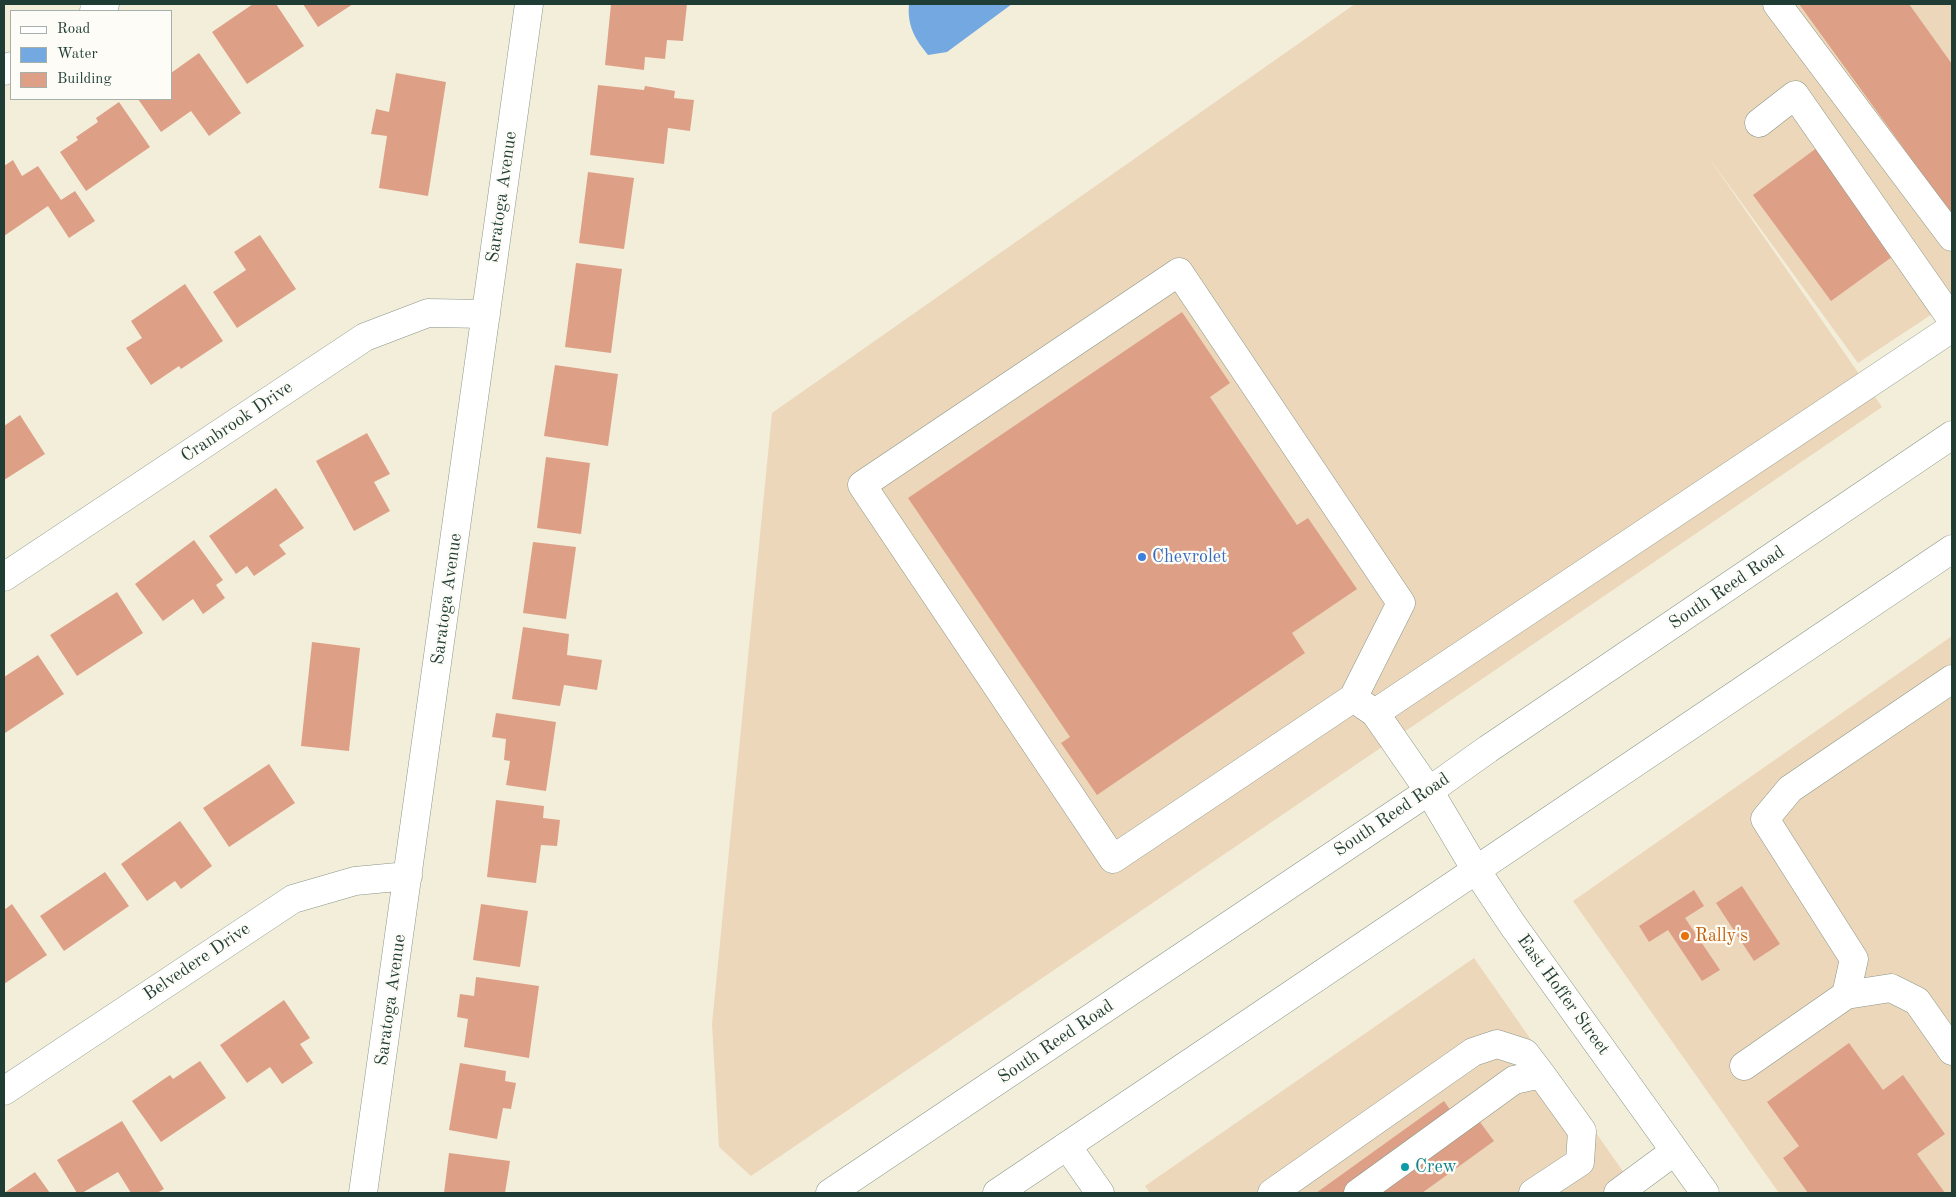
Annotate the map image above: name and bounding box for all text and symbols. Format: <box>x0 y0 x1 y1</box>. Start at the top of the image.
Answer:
legend <box>10 10 172 100</box>
text: Road <box>57 22 90 37</box>
text: Water <box>57 47 98 62</box>
text: Building <box>57 72 112 87</box>
street label: Saratoga Avenue <box>482 130 522 264</box>
street label: Cranbrook Drive <box>177 377 297 467</box>
street label: Saratoga Avenue <box>427 532 467 666</box>
street label: South Reed Road <box>1665 541 1789 635</box>
place label: Chevrolet <box>1152 546 1227 568</box>
marker: Chevrolet <box>1136 551 1148 563</box>
street label: South Reed Road <box>1330 768 1454 862</box>
street label: Belvedere Drive <box>140 918 254 1006</box>
place label: Rally's <box>1695 925 1748 947</box>
street label: East Hoffer Street <box>1512 930 1614 1060</box>
marker: Rally's <box>1679 930 1691 942</box>
street label: Saratoga Avenue <box>371 933 411 1067</box>
street label: South Reed Road <box>994 995 1118 1089</box>
place label: Crew <box>1415 1156 1457 1178</box>
marker: Crew <box>1399 1161 1411 1173</box>

